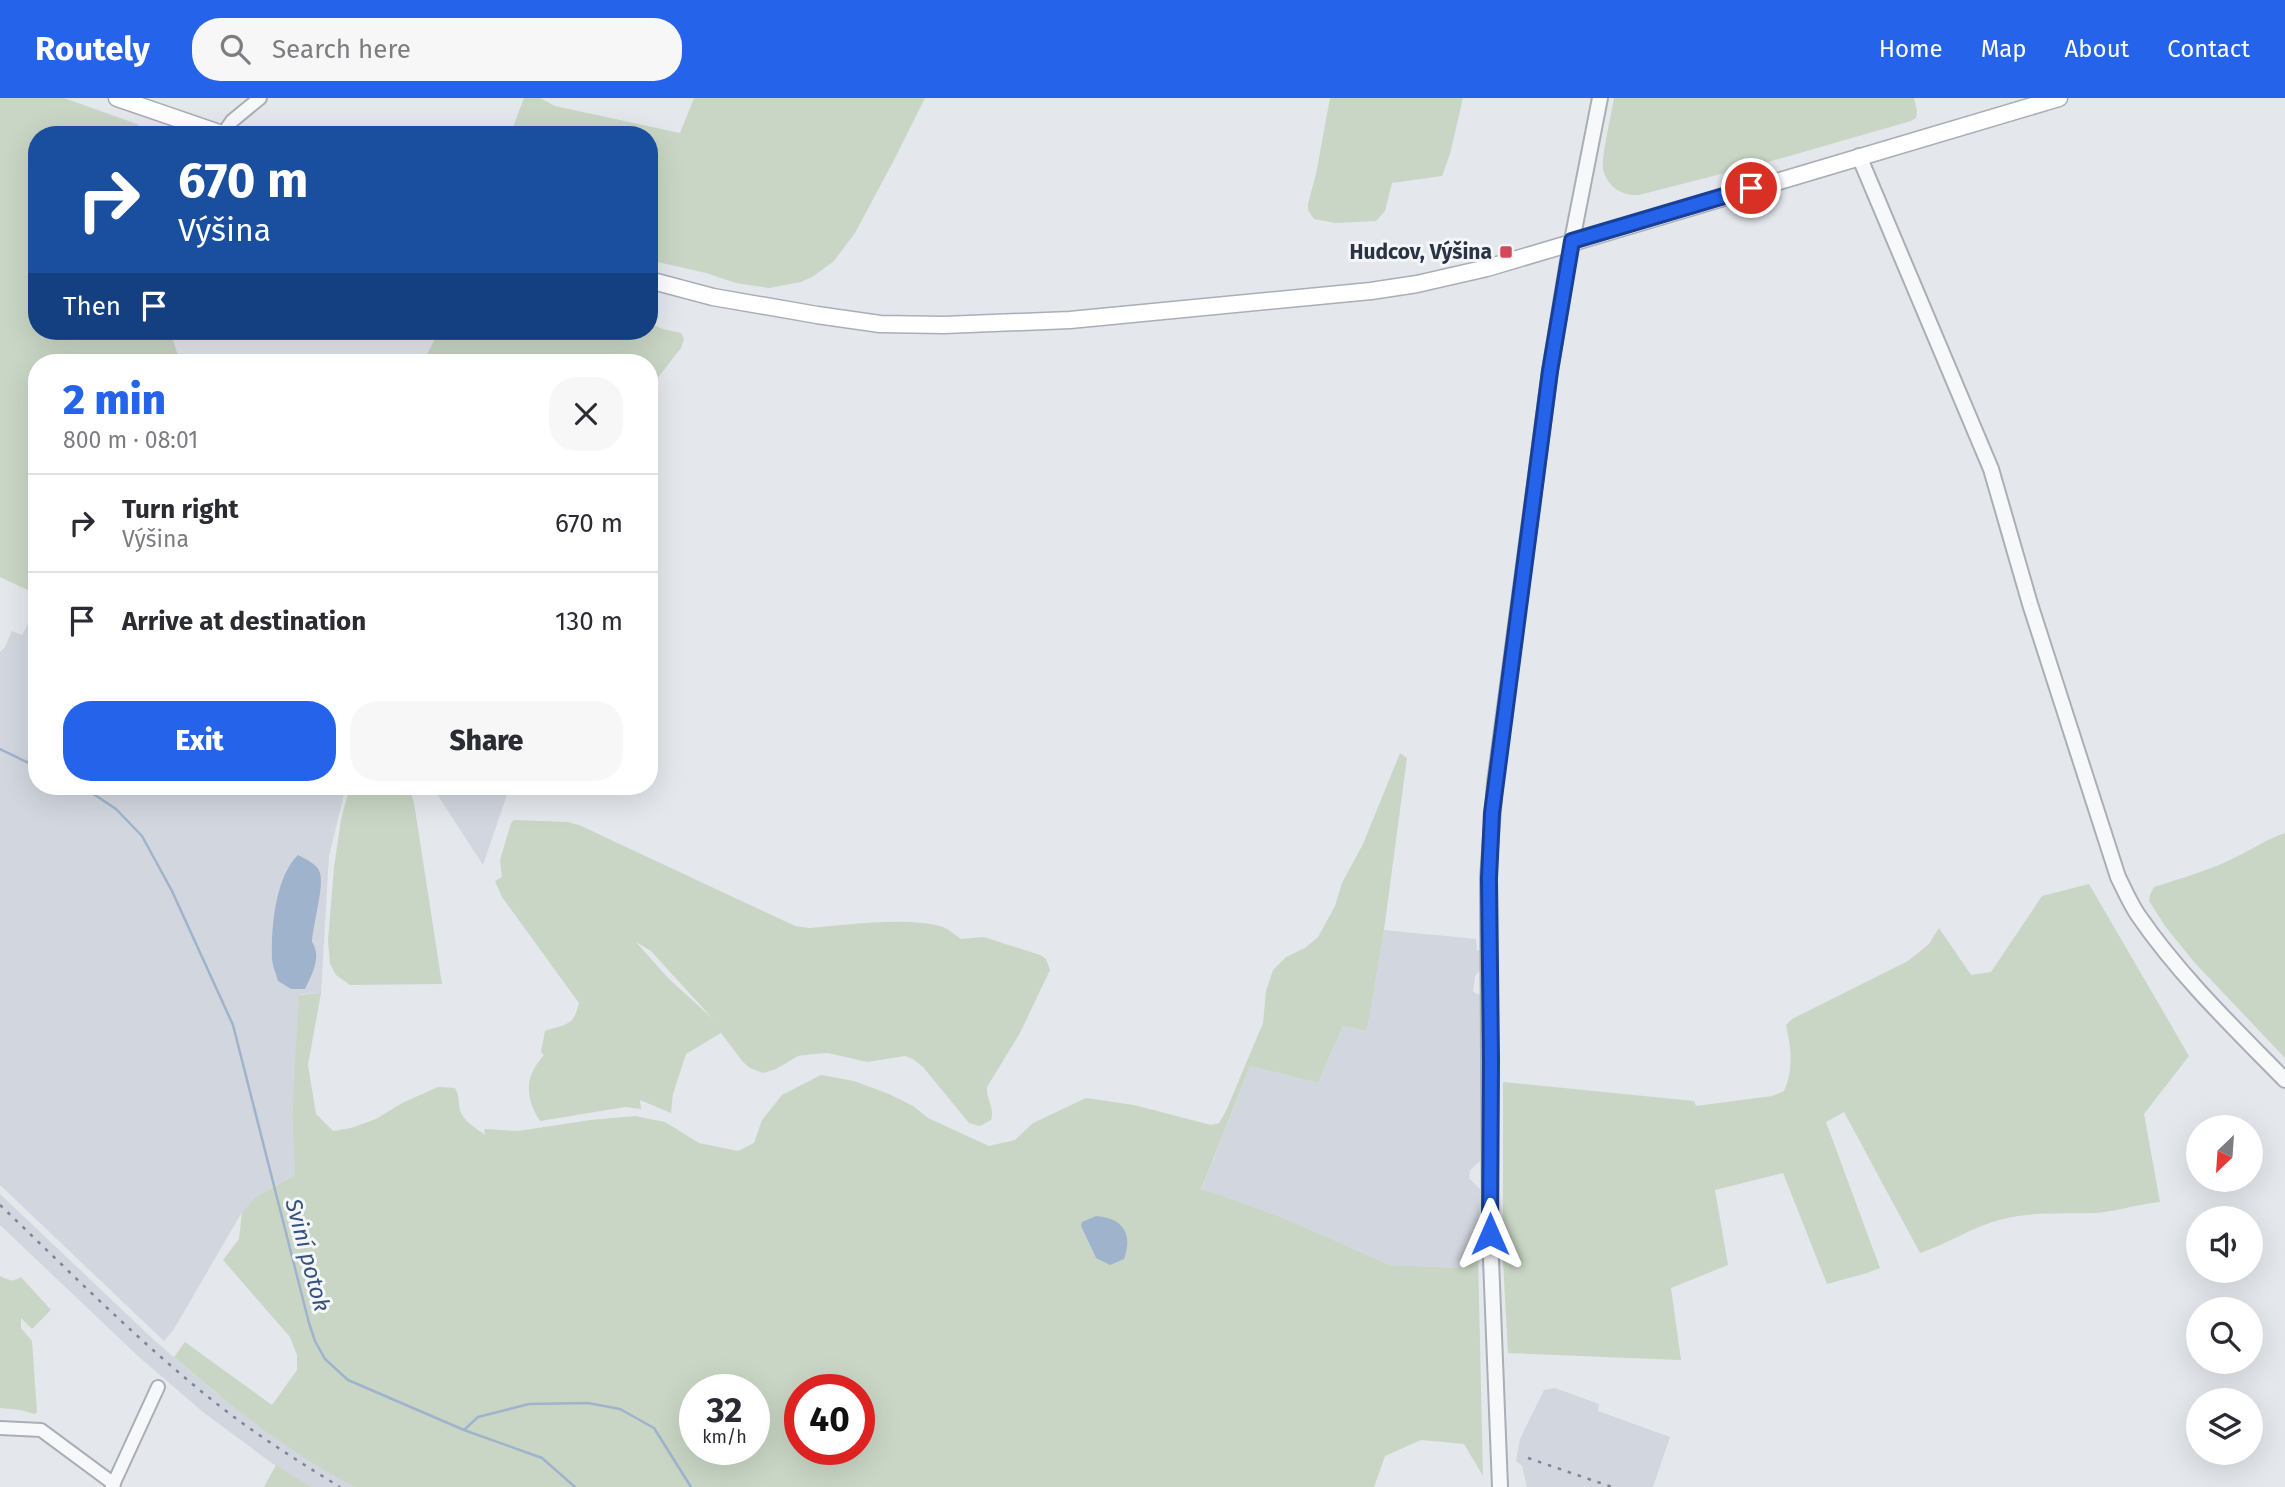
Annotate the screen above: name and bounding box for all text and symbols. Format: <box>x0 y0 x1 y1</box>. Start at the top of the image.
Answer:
search box <box>192 18 682 81</box>
text: Routely <box>35 29 150 69</box>
icon: search <box>216 30 254 68</box>
text: Search here <box>272 34 411 65</box>
text: Home <box>1879 35 1943 63</box>
text: Map <box>1981 35 2027 63</box>
text: About <box>2065 35 2129 63</box>
text: Contact <box>2167 35 2250 63</box>
text: 670 m <box>178 151 309 210</box>
icon: right <box>63 154 154 245</box>
pin <box>1721 158 1781 218</box>
icon: arrive <box>1732 169 1770 207</box>
text: Výšina <box>178 211 271 249</box>
place label: Hudcov, Výšina <box>1350 239 1492 265</box>
marker: Hudcov, Výšina <box>1498 244 1514 260</box>
icon: arrive <box>135 287 173 325</box>
text: Then <box>63 291 121 322</box>
text: 2 min <box>63 375 166 425</box>
button: close <box>549 377 623 451</box>
text: 800 m · 08:01 <box>63 426 198 454</box>
text: Turn right <box>122 494 239 525</box>
icon: right <box>63 504 101 542</box>
text: 670 m <box>555 508 623 539</box>
text: Výšina <box>122 525 189 553</box>
icon: arrive <box>63 602 101 640</box>
text: Arrive at destination <box>122 606 366 637</box>
text: 130 m <box>555 606 623 637</box>
button: Exit <box>63 701 336 781</box>
button: Share <box>350 701 623 781</box>
north arrow <box>2186 1115 2263 1192</box>
map controls <box>2186 1115 2263 1465</box>
water label: Sviní potok <box>279 1195 336 1314</box>
position arrow <box>1453 1197 1527 1271</box>
button: sound <box>2186 1206 2263 1283</box>
button: search <box>2186 1297 2263 1374</box>
speed limit sign: 40 <box>784 1374 875 1465</box>
button: layers <box>2186 1388 2263 1465</box>
text: 32 <box>707 1389 742 1431</box>
text: km/h <box>702 1426 747 1448</box>

